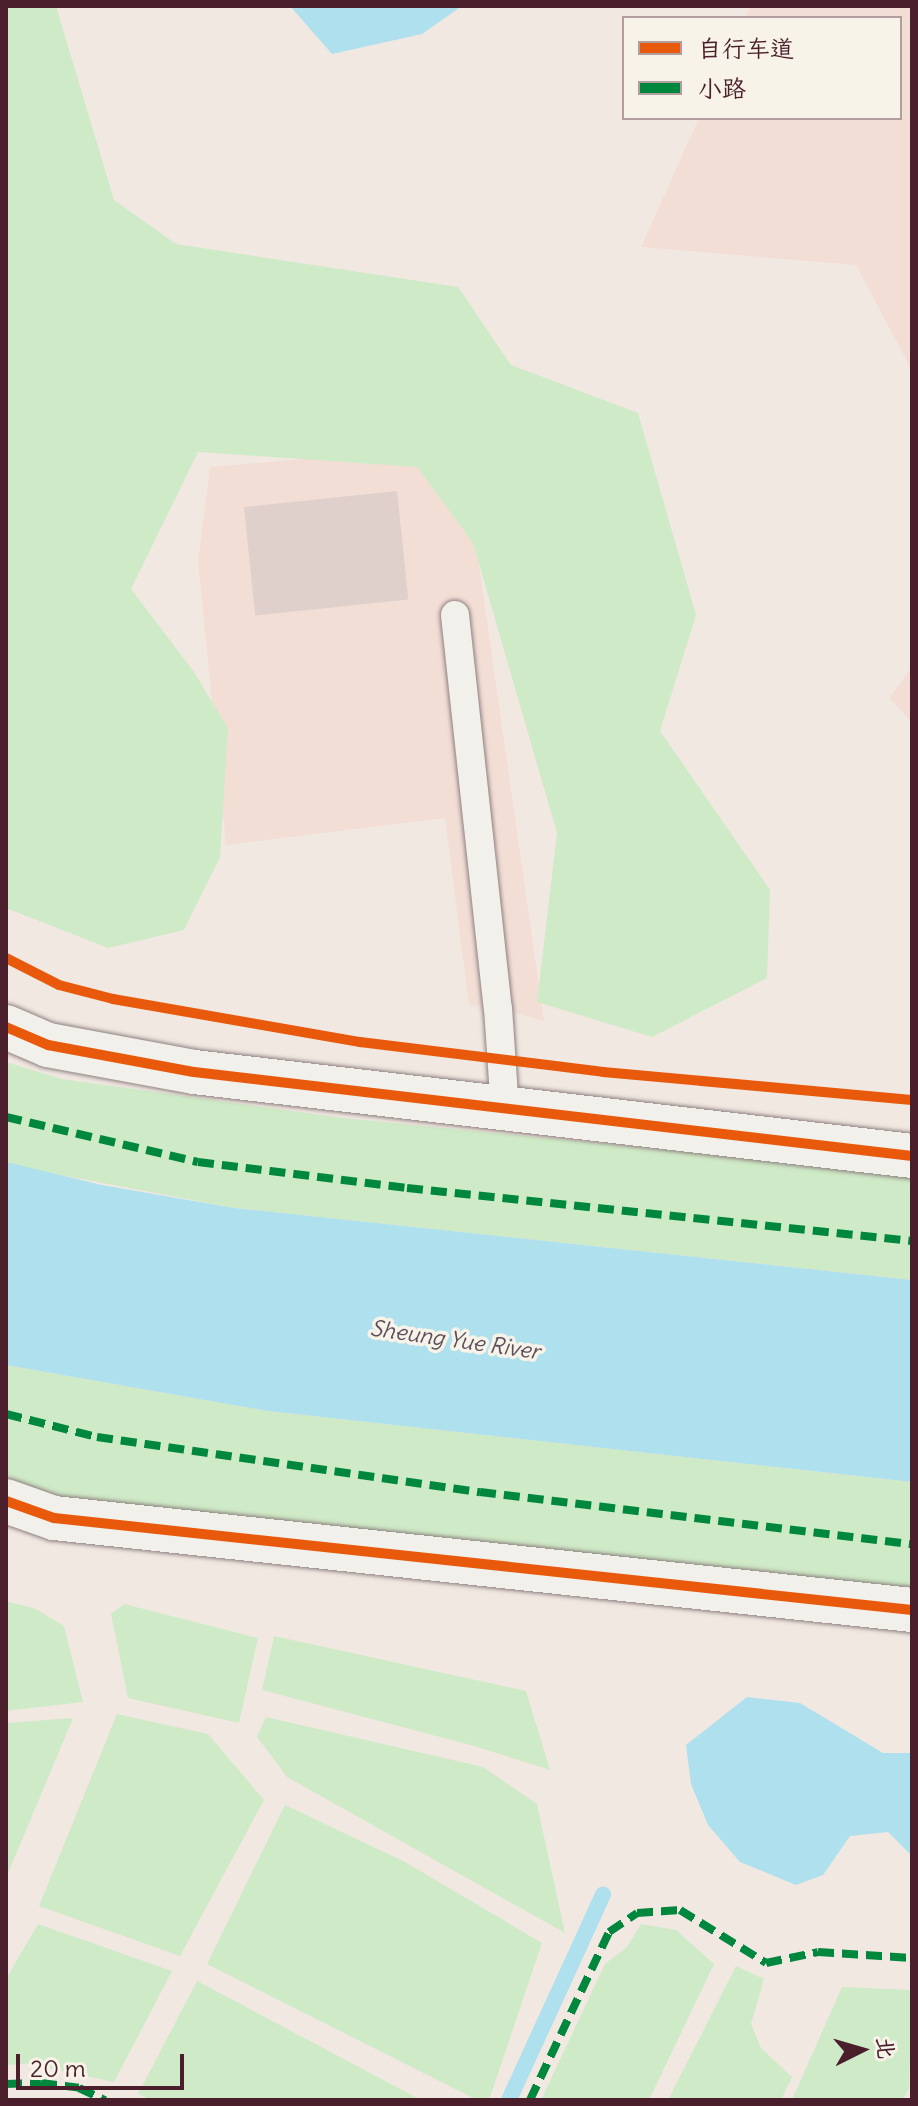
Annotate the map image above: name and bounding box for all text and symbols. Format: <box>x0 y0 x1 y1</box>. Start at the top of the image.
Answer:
legend <box>622 16 902 120</box>
text: 自行车道 <box>698 33 794 63</box>
text: 小路 <box>698 73 746 103</box>
water label: Sheung Yue River <box>368 1315 542 1365</box>
north arrow <box>822 2010 902 2090</box>
text: 北 <box>871 2036 901 2060</box>
scale bar <box>20 2038 188 2088</box>
text: 20 m <box>30 2053 86 2083</box>

